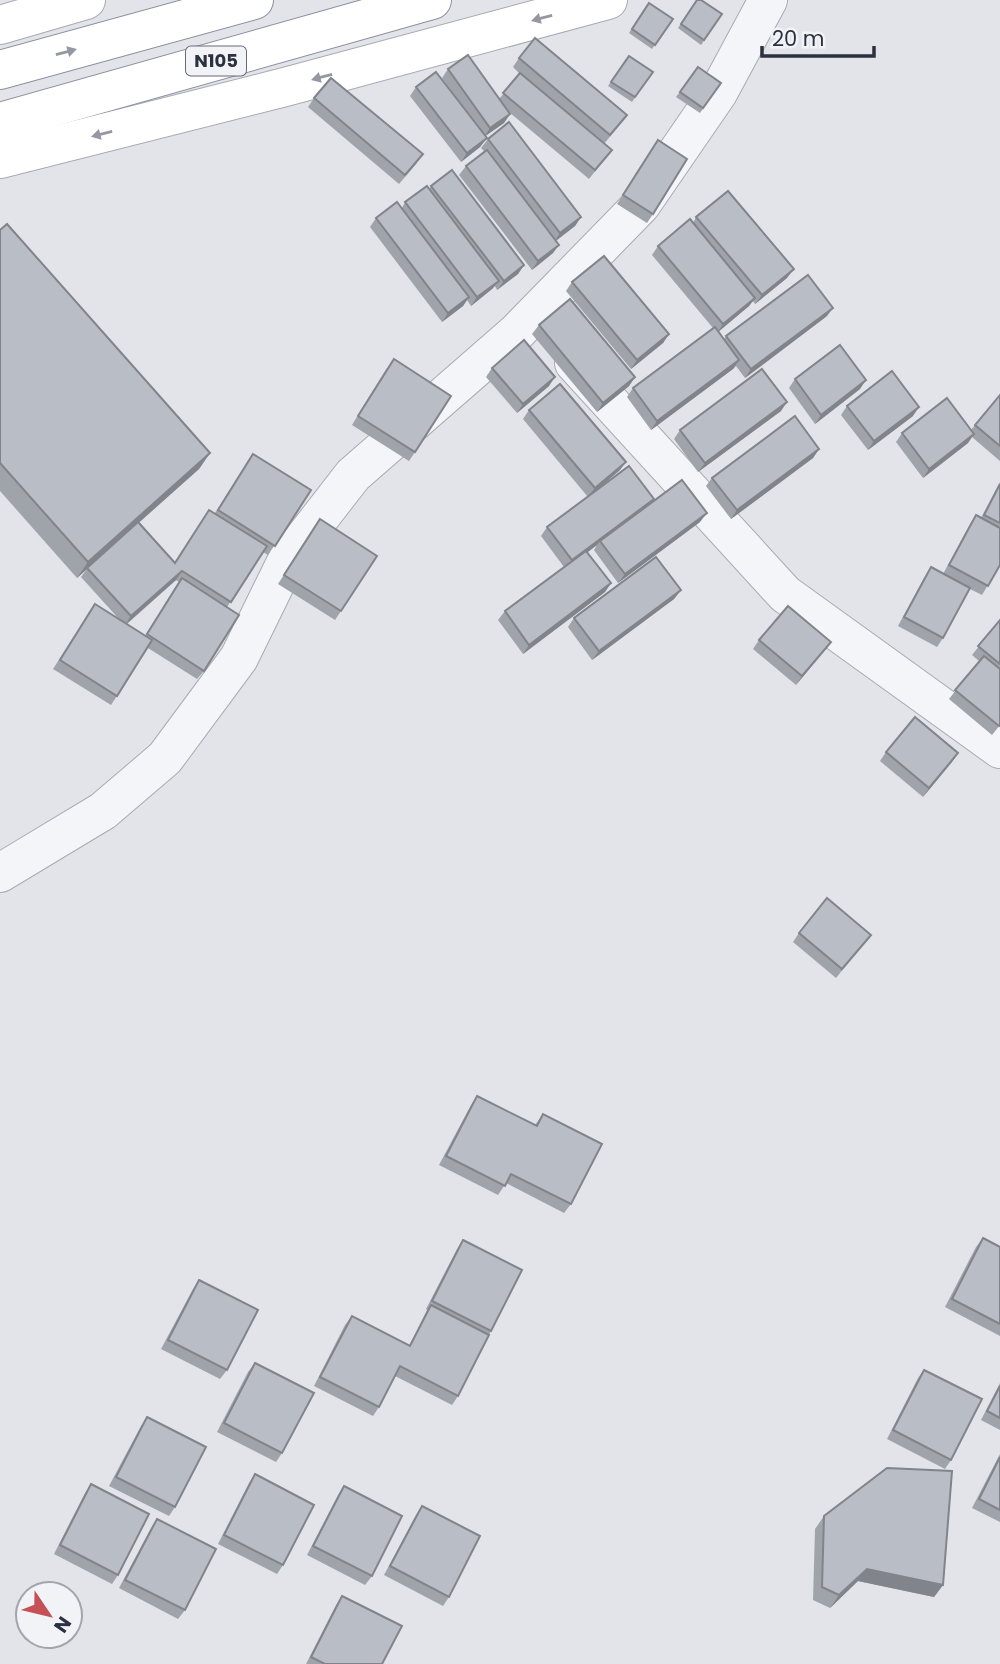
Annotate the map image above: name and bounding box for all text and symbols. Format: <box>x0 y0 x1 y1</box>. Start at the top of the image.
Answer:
one-way arrow <box>531 13 552 23</box>
scale bar <box>762 14 874 58</box>
text: 20 m <box>772 24 825 53</box>
one-way arrow <box>55 46 77 57</box>
road number: N105 <box>186 46 246 76</box>
one-way arrow <box>311 73 332 83</box>
one-way arrow <box>91 129 113 140</box>
north arrow <box>14 1580 84 1650</box>
text: N <box>47 1611 78 1638</box>

